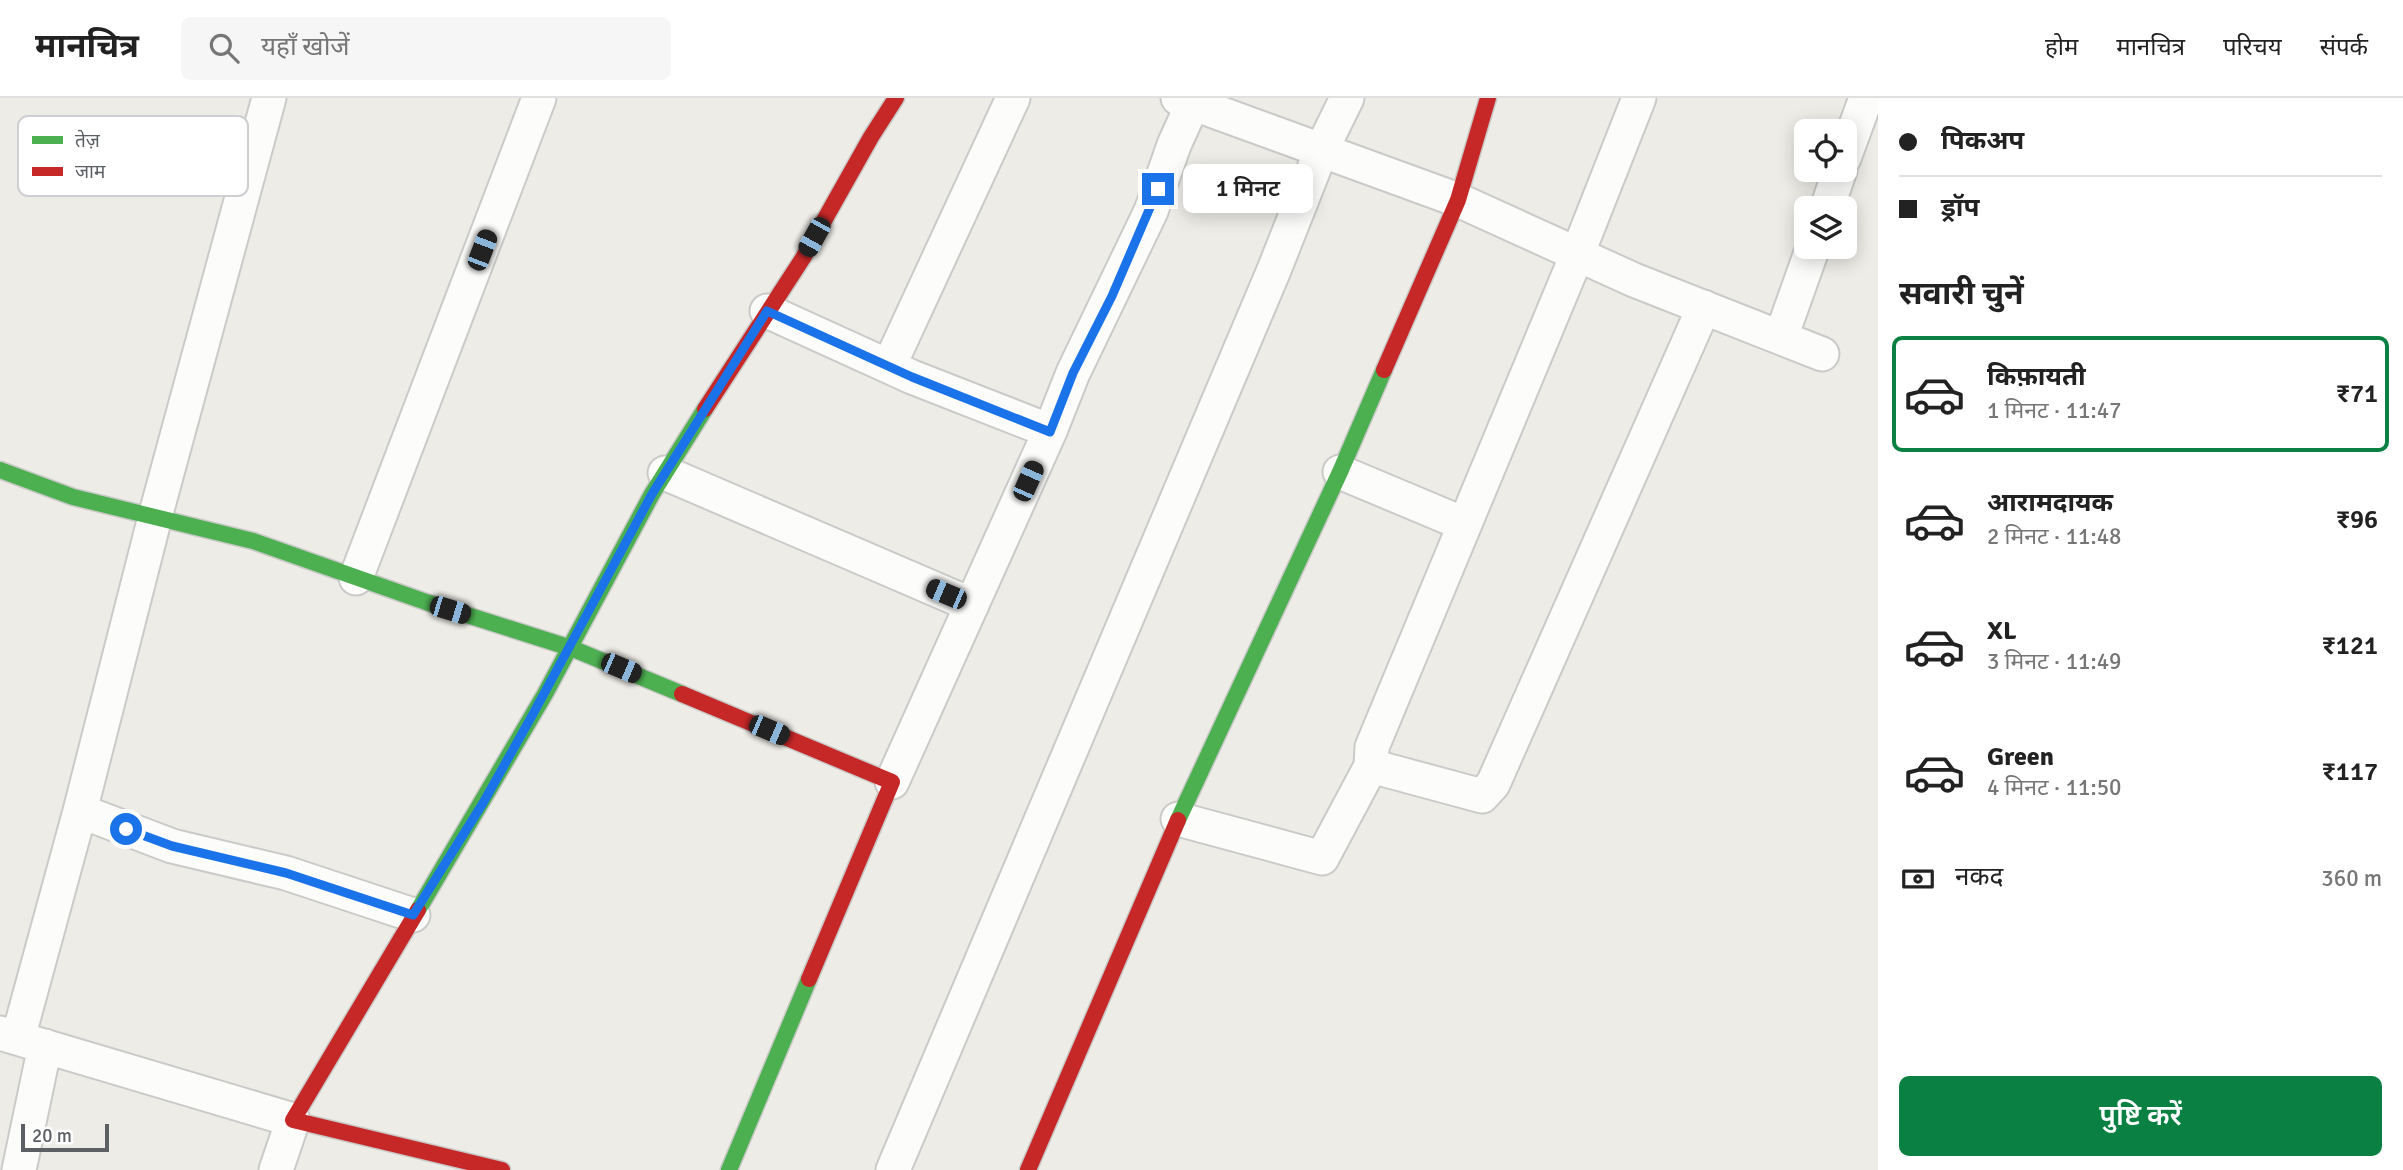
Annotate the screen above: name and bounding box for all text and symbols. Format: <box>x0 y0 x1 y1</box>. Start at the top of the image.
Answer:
search box <box>181 17 671 80</box>
text: मानचित्र <box>35 26 139 67</box>
icon: search <box>205 29 243 67</box>
text: यहाँ खोजें <box>261 31 350 63</box>
text: होम <box>2045 32 2078 62</box>
text: मानचित्र <box>2116 32 2185 62</box>
text: परिचय <box>2223 32 2282 62</box>
text: संपर्क <box>2320 32 2368 62</box>
legend <box>18 116 248 196</box>
map controls <box>1794 119 1857 259</box>
button: locate <box>1794 119 1857 182</box>
text: पिकअप <box>1941 125 2024 157</box>
text: तेज़ <box>75 129 101 153</box>
text: जाम <box>75 160 106 184</box>
callout: 1 मिनट <box>1182 164 1312 214</box>
route end <box>1142 173 1174 205</box>
text: 1 मिनट <box>1216 174 1280 203</box>
text: ड्रॉप <box>1941 192 1979 224</box>
button: layers <box>1794 196 1857 259</box>
car <box>795 214 834 260</box>
car <box>465 227 500 273</box>
text: सवारी चुनें <box>1899 274 2024 313</box>
text: किफ़ायती <box>1987 361 2086 393</box>
icon: car <box>1903 363 1966 426</box>
text: ₹71 <box>2336 378 2378 410</box>
text: 1 मिनट · 11:47 <box>1987 396 2122 425</box>
car <box>1010 458 1047 504</box>
text: आरामदायक <box>1987 487 2113 519</box>
icon: car <box>1903 489 1966 552</box>
text: ₹96 <box>2336 504 2378 536</box>
text: 2 मिनट · 11:48 <box>1987 522 2122 551</box>
car <box>923 576 970 612</box>
car <box>427 594 474 626</box>
icon: car <box>1903 615 1966 678</box>
text: XL <box>1987 615 2017 647</box>
text: ₹121 <box>2322 630 2378 662</box>
text: 3 मिनट · 11:49 <box>1987 647 2122 676</box>
car <box>598 650 645 686</box>
car <box>746 712 793 748</box>
icon: car <box>1903 741 1966 804</box>
text: Green <box>1987 741 2054 773</box>
text: ₹117 <box>2322 756 2378 788</box>
text: 4 मिनट · 11:50 <box>1987 773 2122 802</box>
route start <box>110 813 142 845</box>
icon: cash <box>1899 860 1937 898</box>
text: नकद <box>1955 861 2003 893</box>
text: 360 m <box>2321 864 2382 893</box>
button: पुष्टि करें <box>1899 1076 2382 1156</box>
scale bar <box>21 1121 108 1153</box>
text: 20 m <box>32 1124 72 1148</box>

